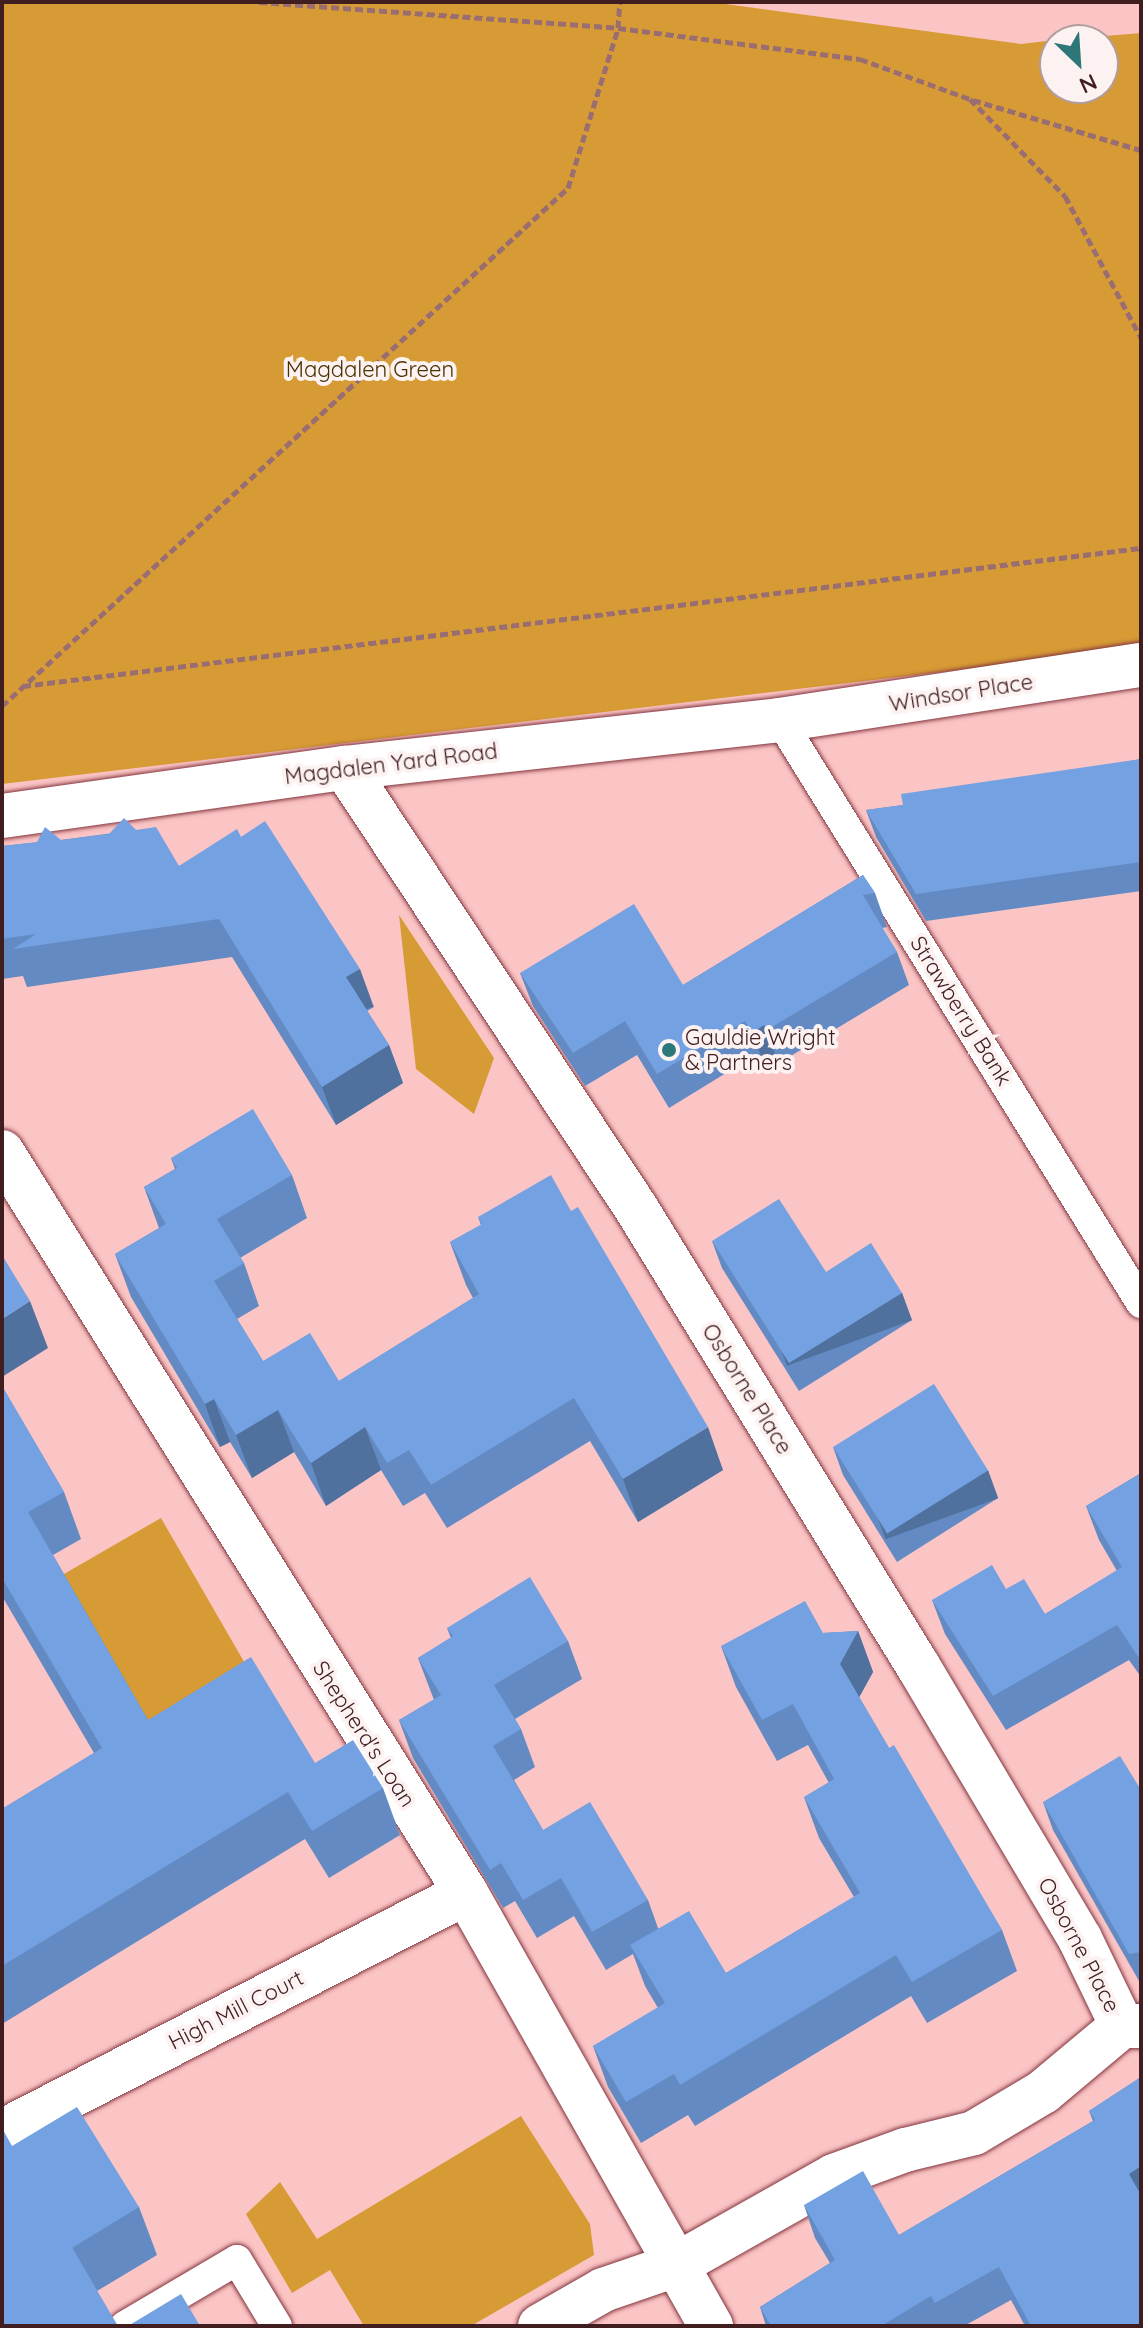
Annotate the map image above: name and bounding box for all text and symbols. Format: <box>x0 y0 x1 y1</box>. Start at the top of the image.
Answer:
north arrow <box>1039 24 1119 104</box>
text: N <box>1075 68 1102 100</box>
park label: Magdalen Green <box>286 357 454 383</box>
street label: Windsor Place <box>887 669 1035 717</box>
street label: Magdalen Yard Road <box>283 738 499 790</box>
street label: Strawberry Bank <box>904 931 1018 1091</box>
place label: Gauldie Wright & Partners <box>685 1024 836 1076</box>
marker: Gauldie Wright & Partners <box>660 1041 678 1059</box>
street label: Osborne Place <box>696 1319 798 1459</box>
street label: Shepherd's Loan <box>307 1656 421 1812</box>
street label: Osborne Place <box>1032 1873 1126 2017</box>
street label: High Mill Court <box>164 1965 308 2055</box>

